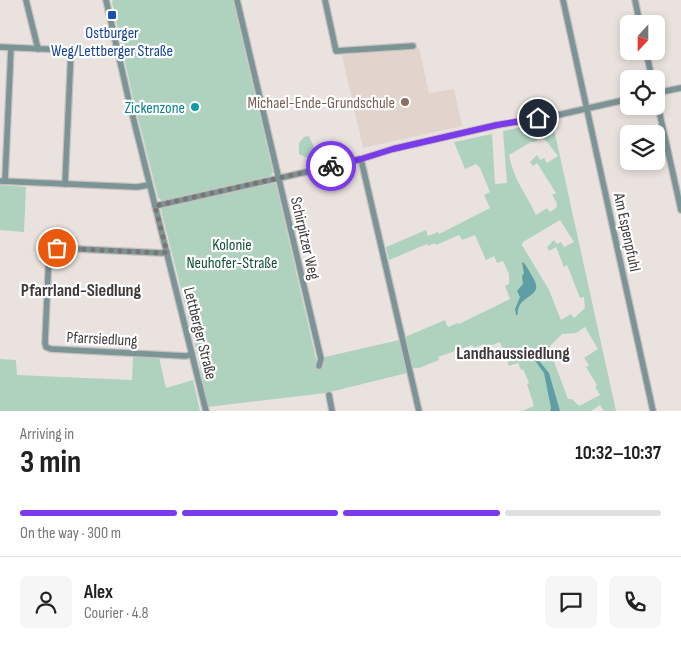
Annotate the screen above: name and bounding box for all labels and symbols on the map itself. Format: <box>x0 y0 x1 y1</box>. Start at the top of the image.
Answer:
marker: Ostburger Weg/Lettberger Straße <box>106 9 118 21</box>
north arrow <box>620 15 665 60</box>
place label: Ostburger Weg/Lettberger Straße <box>51 24 173 61</box>
place label: Michael-Ende-Grundschule <box>247 94 395 113</box>
marker: Michael-Ende-Grundschule <box>399 96 411 108</box>
pin <box>517 97 559 139</box>
place label: Zickenzone <box>124 99 185 118</box>
marker: Zickenzone <box>189 101 201 113</box>
courier <box>306 141 356 191</box>
street label: Am Espenpfuhl <box>609 190 644 273</box>
street label: Schirpitzer Weg <box>286 195 323 282</box>
pin <box>36 227 78 269</box>
park label: Kolonie Neuhofer-Straße <box>186 236 278 273</box>
district label: Pfarrland-Siedlung <box>21 280 142 301</box>
street label: Lettberger Straße <box>179 285 220 381</box>
street label: Pfarrsiedlung <box>66 328 138 351</box>
district label: Landhaussiedlung <box>456 343 570 364</box>

